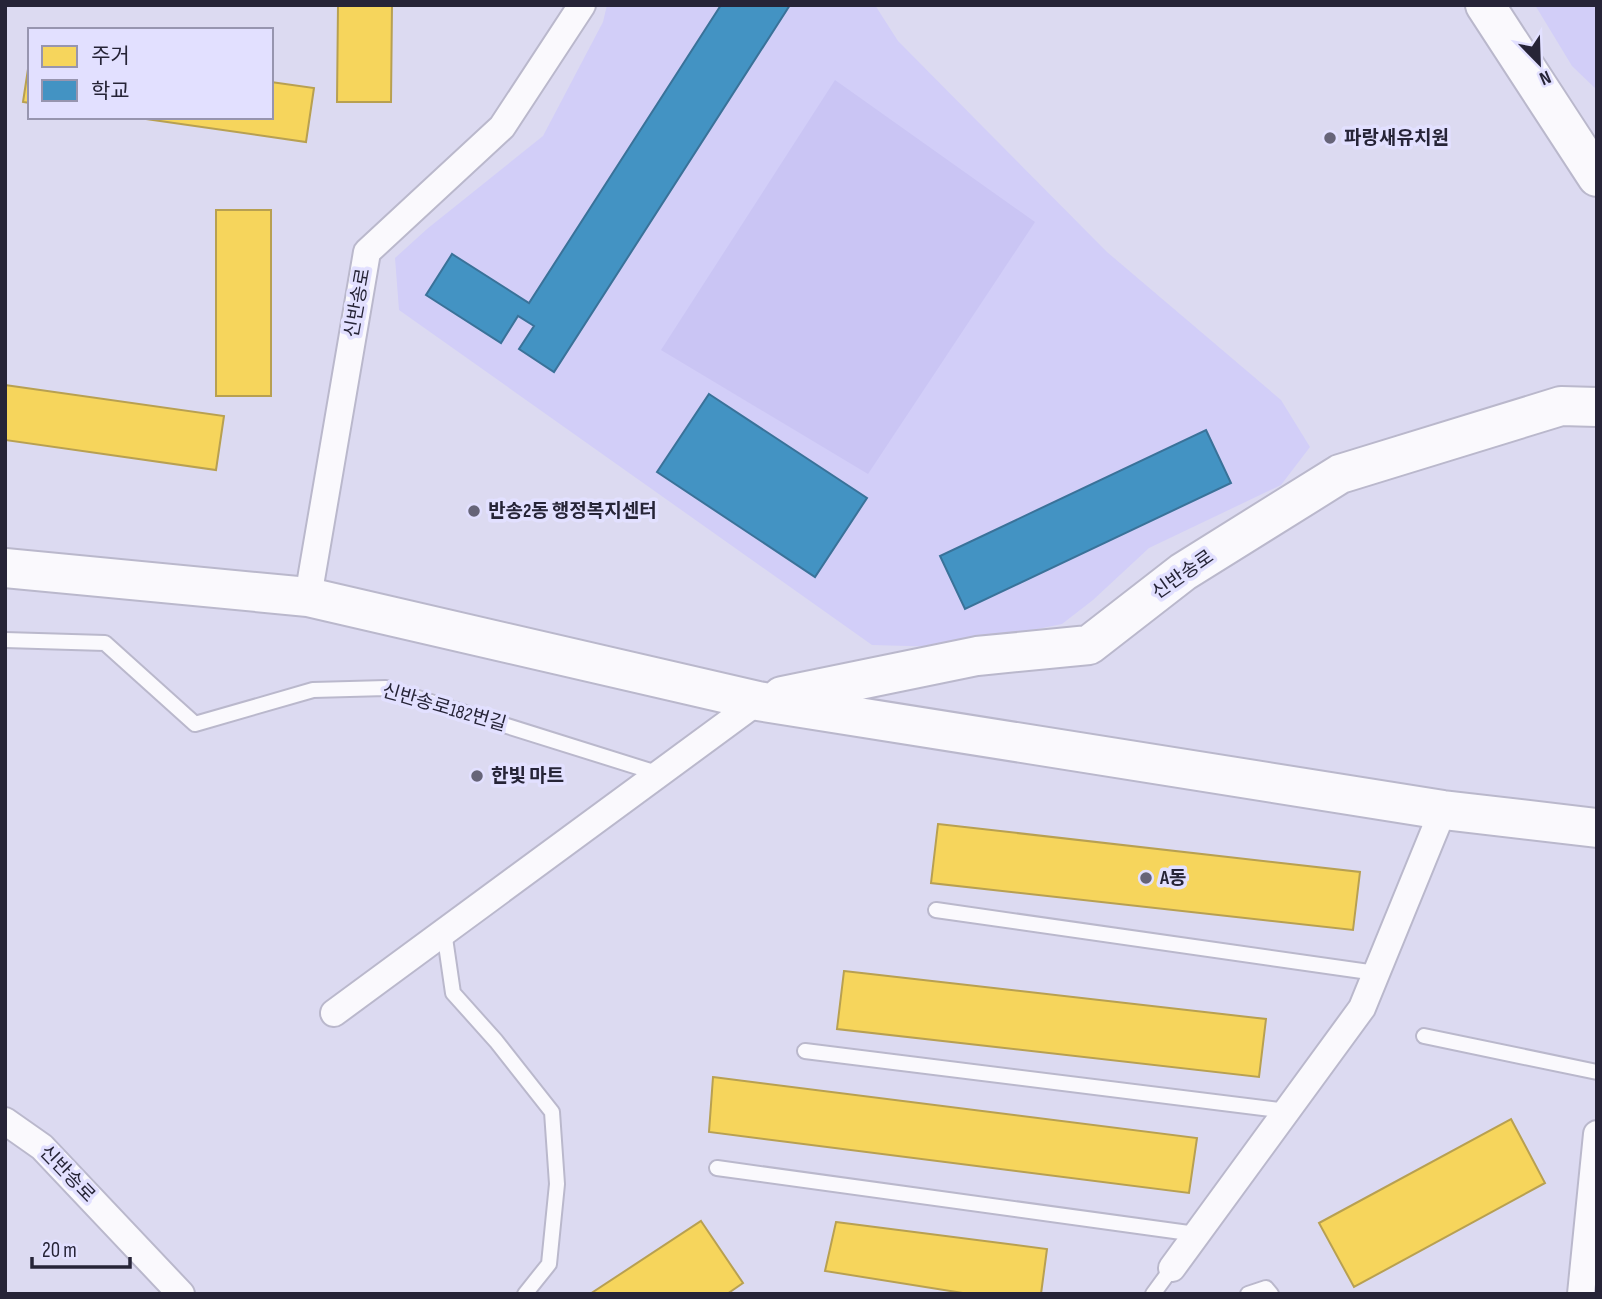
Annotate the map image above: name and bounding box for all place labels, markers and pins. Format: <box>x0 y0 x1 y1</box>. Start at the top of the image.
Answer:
place label: 파랑새유치원 <box>1344 127 1449 150</box>
marker: 파랑새유치원 <box>1322 130 1338 146</box>
place label: 반송2동 행정복지센터 <box>488 500 657 523</box>
marker: 반송2동 행정복지센터 <box>466 503 482 519</box>
place label: 한빛 마트 <box>491 765 564 788</box>
marker: 한빛 마트 <box>469 768 485 784</box>
place label: A동 <box>1159 867 1187 890</box>
marker: A동 <box>1138 870 1154 886</box>

